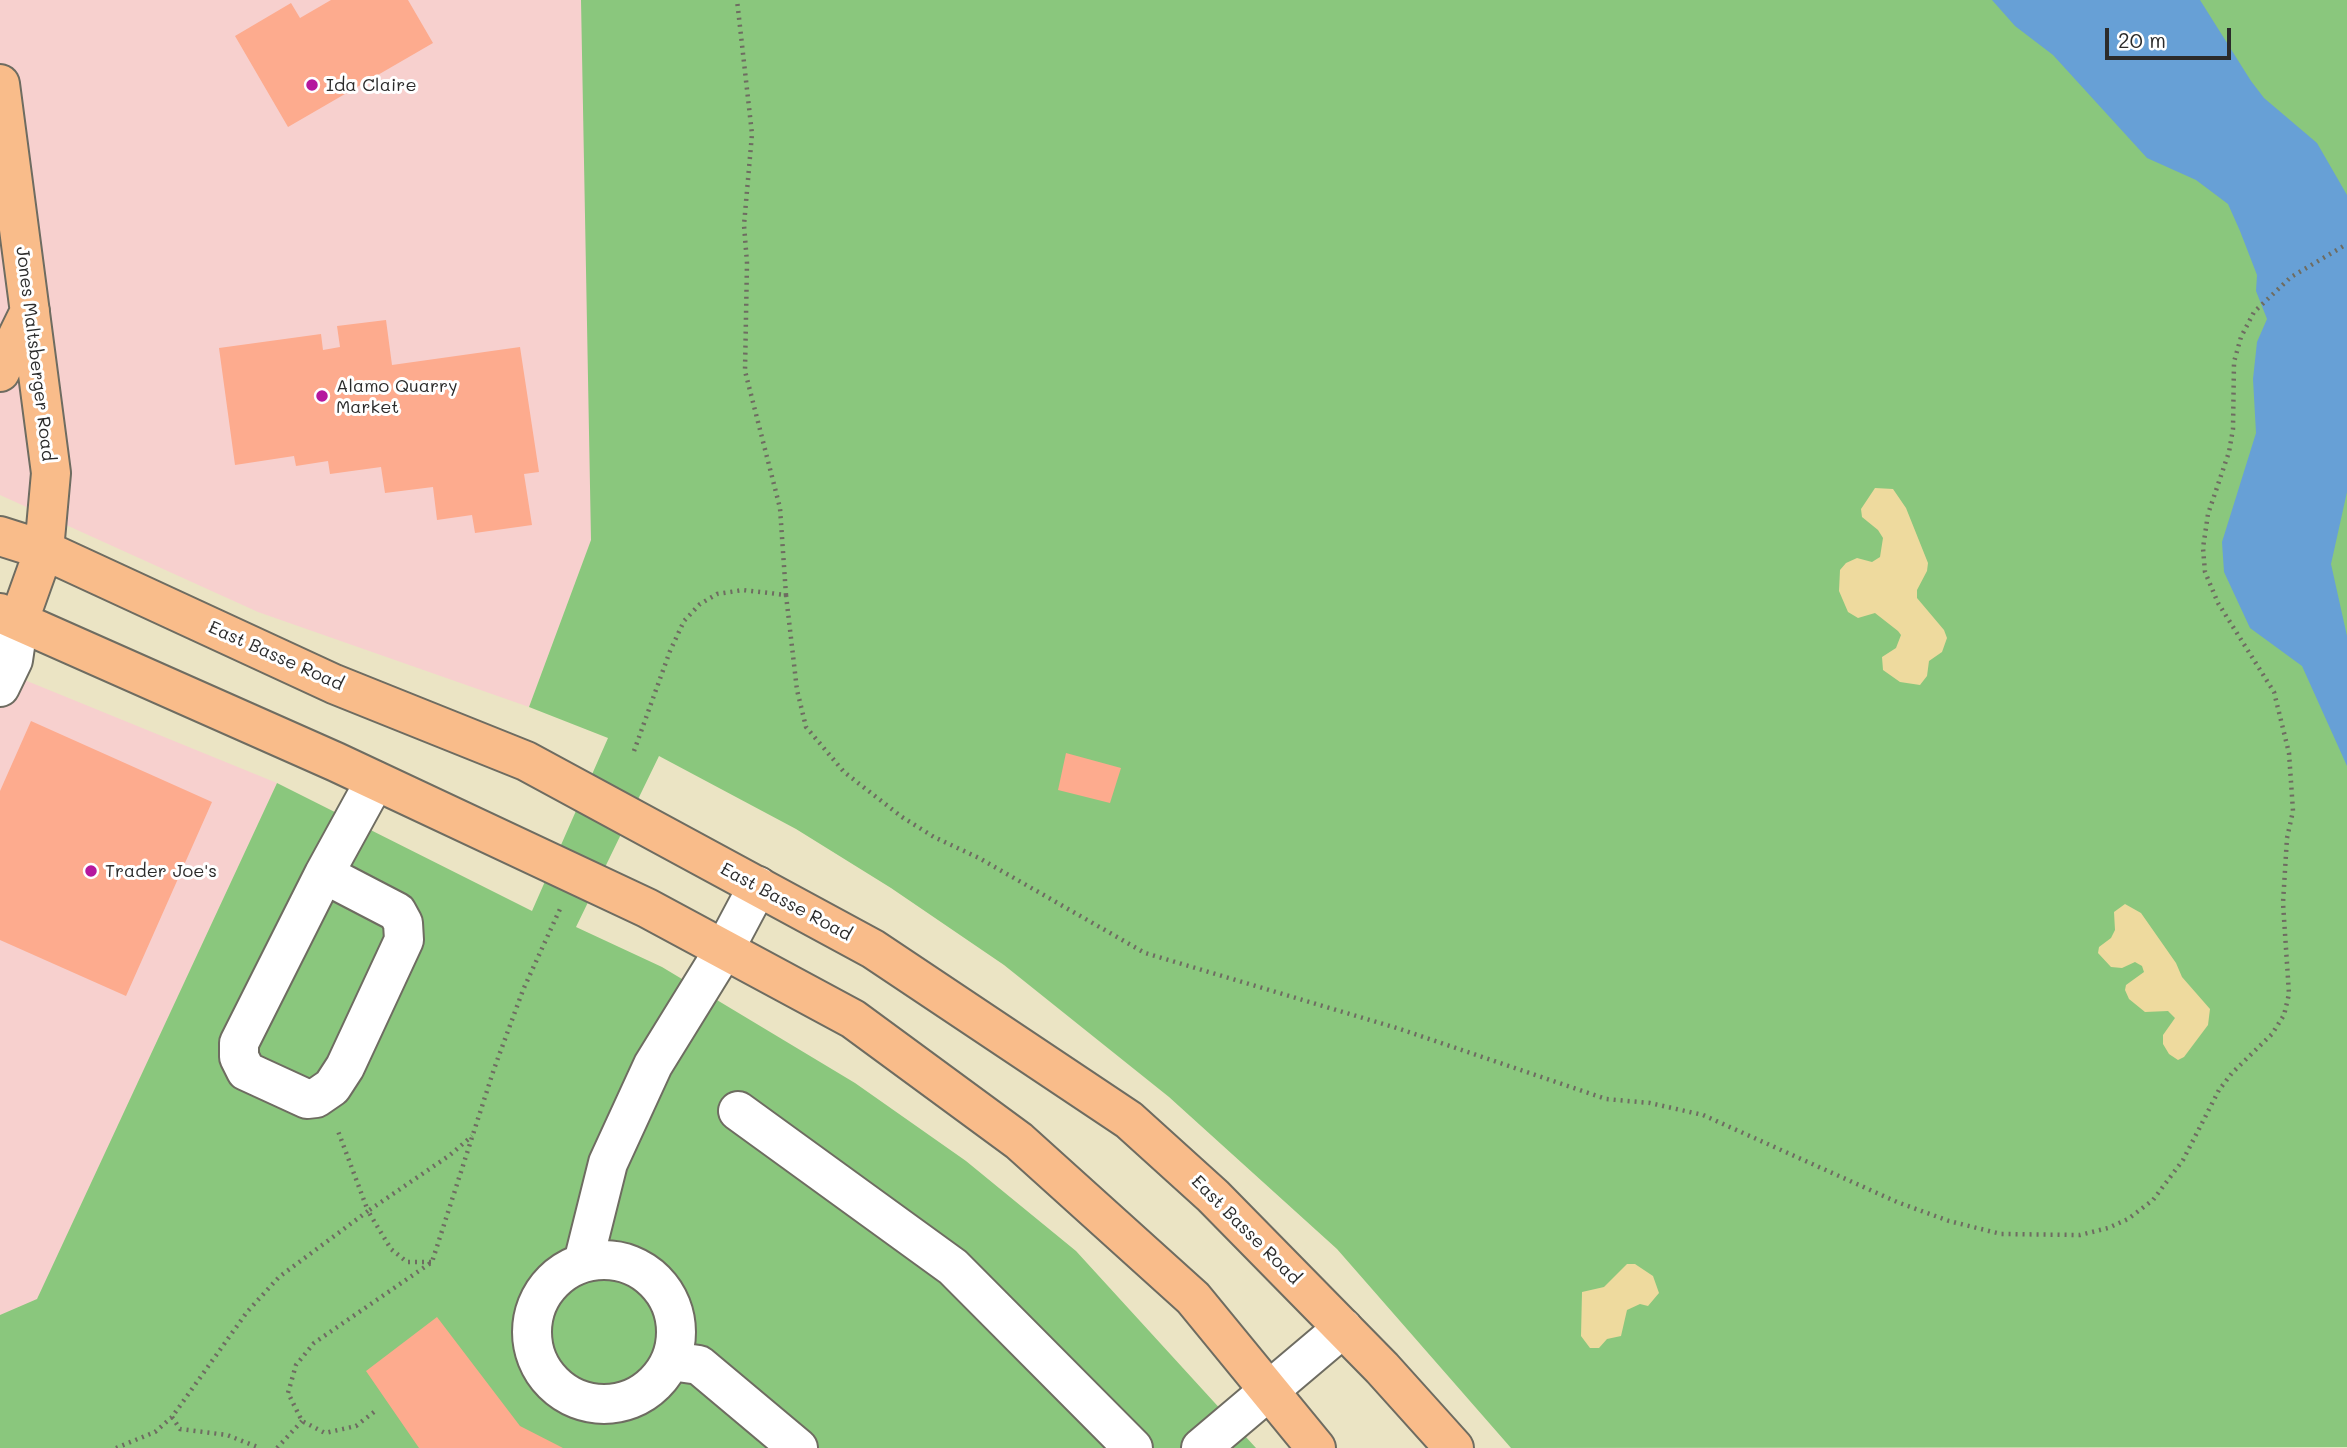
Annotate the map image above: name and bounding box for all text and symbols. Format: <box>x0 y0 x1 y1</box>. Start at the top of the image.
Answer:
scale bar <box>2109 14 2235 58</box>
text: 20 m <box>2118 26 2166 53</box>
place label: Ida Claire <box>326 74 417 96</box>
marker: Ida Claire <box>304 77 320 93</box>
street label: Jones Maltsberger Road <box>11 246 59 462</box>
place label: Alamo Quarry Market <box>336 375 458 418</box>
marker: Alamo Quarry Market <box>314 388 330 404</box>
street label: East Basse Road <box>205 617 347 695</box>
street label: East Basse Road <box>717 858 855 946</box>
place label: Trader Joe's <box>105 860 217 882</box>
marker: Trader Joe's <box>83 863 99 879</box>
street label: East Basse Road <box>1187 1171 1305 1289</box>

